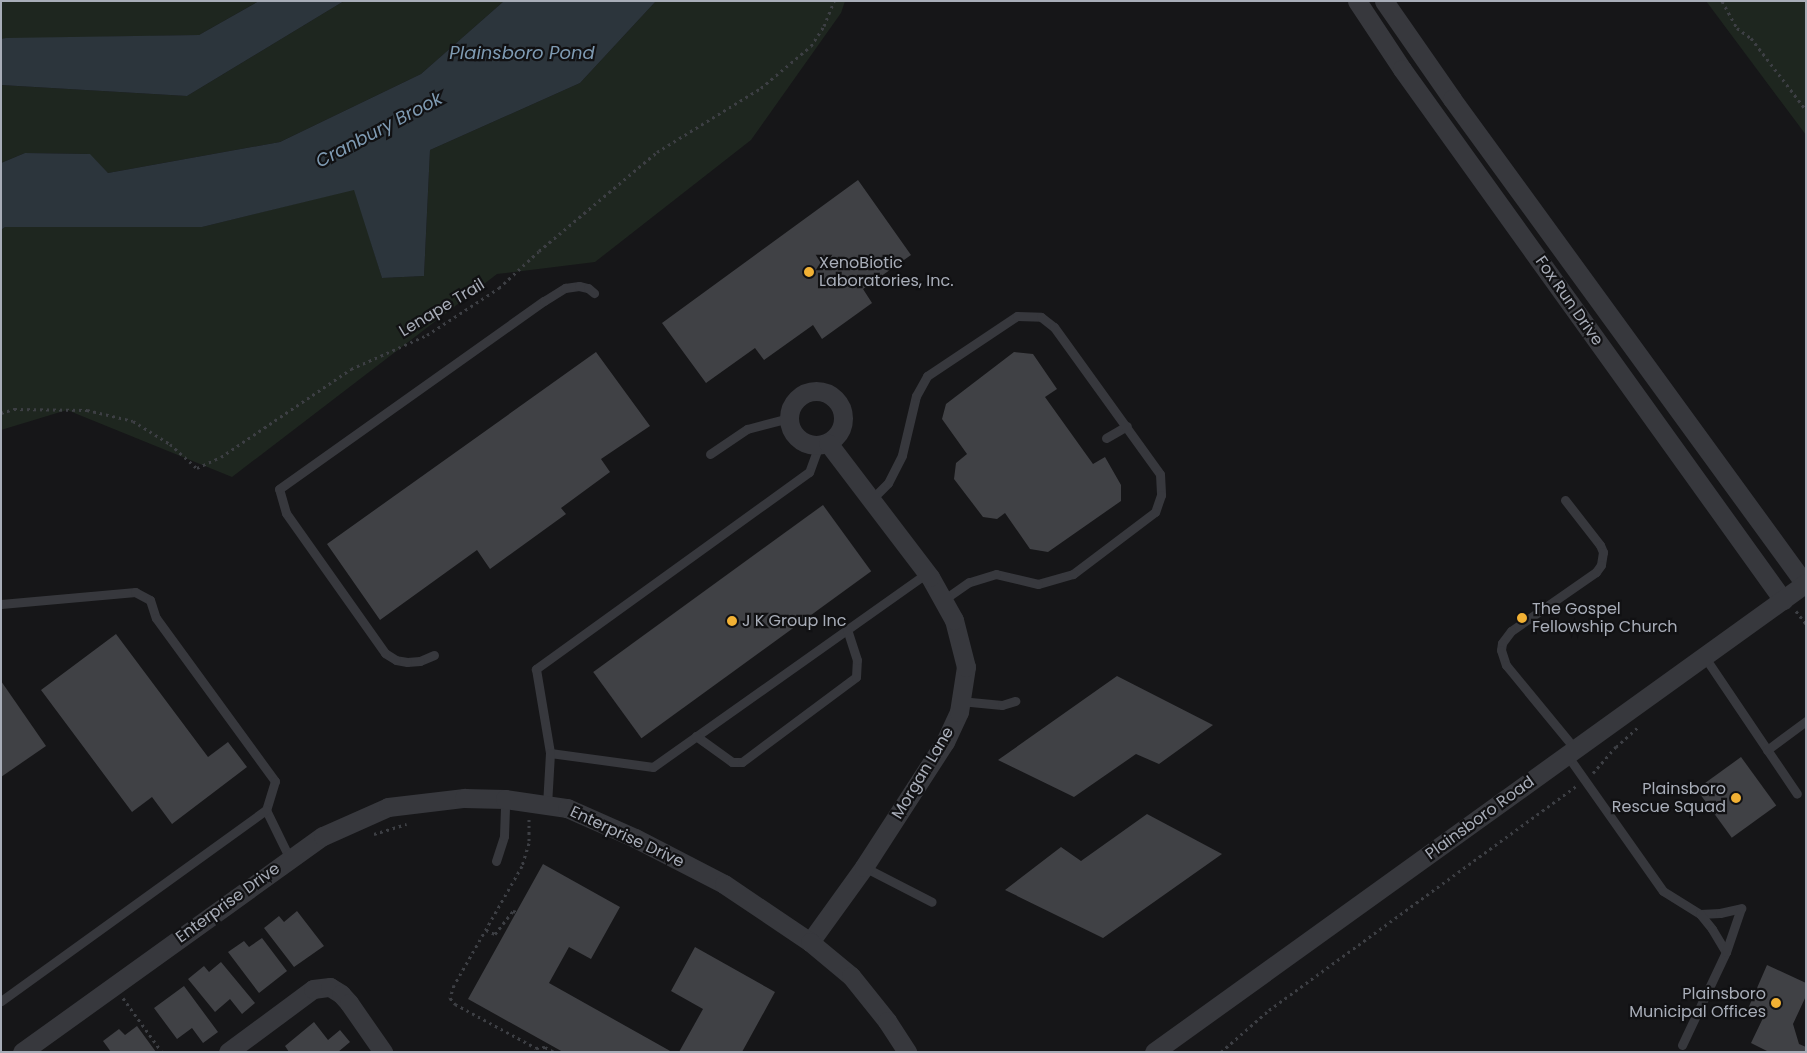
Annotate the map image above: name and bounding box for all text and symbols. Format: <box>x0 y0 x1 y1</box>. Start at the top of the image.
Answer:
water label: Plainsboro Pond <box>449 42 595 64</box>
water label: Cranbury Brook <box>312 88 446 172</box>
place label: XenoBiotic Laboratories, Inc. <box>819 253 953 291</box>
street label: Fox Run Drive <box>1531 253 1607 349</box>
marker: XenoBiotic Laboratories, Inc. <box>803 266 815 278</box>
street label: Lenape Trail <box>396 275 488 341</box>
place label: The Gospel Fellowship Church <box>1532 599 1678 637</box>
place label: J K Group Inc <box>742 611 846 631</box>
marker: The Gospel Fellowship Church <box>1516 612 1528 624</box>
marker: J K Group Inc <box>726 615 738 627</box>
street label: Morgan Lane <box>888 723 958 823</box>
street label: Plainsboro Road <box>1422 772 1538 864</box>
place label: Plainsboro Rescue Squad <box>1612 779 1726 817</box>
marker: Plainsboro Rescue Squad <box>1730 792 1742 804</box>
street label: Enterprise Drive <box>567 802 687 872</box>
street label: Enterprise Drive <box>172 859 284 947</box>
place label: Plainsboro Municipal Offices <box>1629 984 1766 1022</box>
marker: Plainsboro Municipal Offices <box>1770 997 1782 1009</box>

